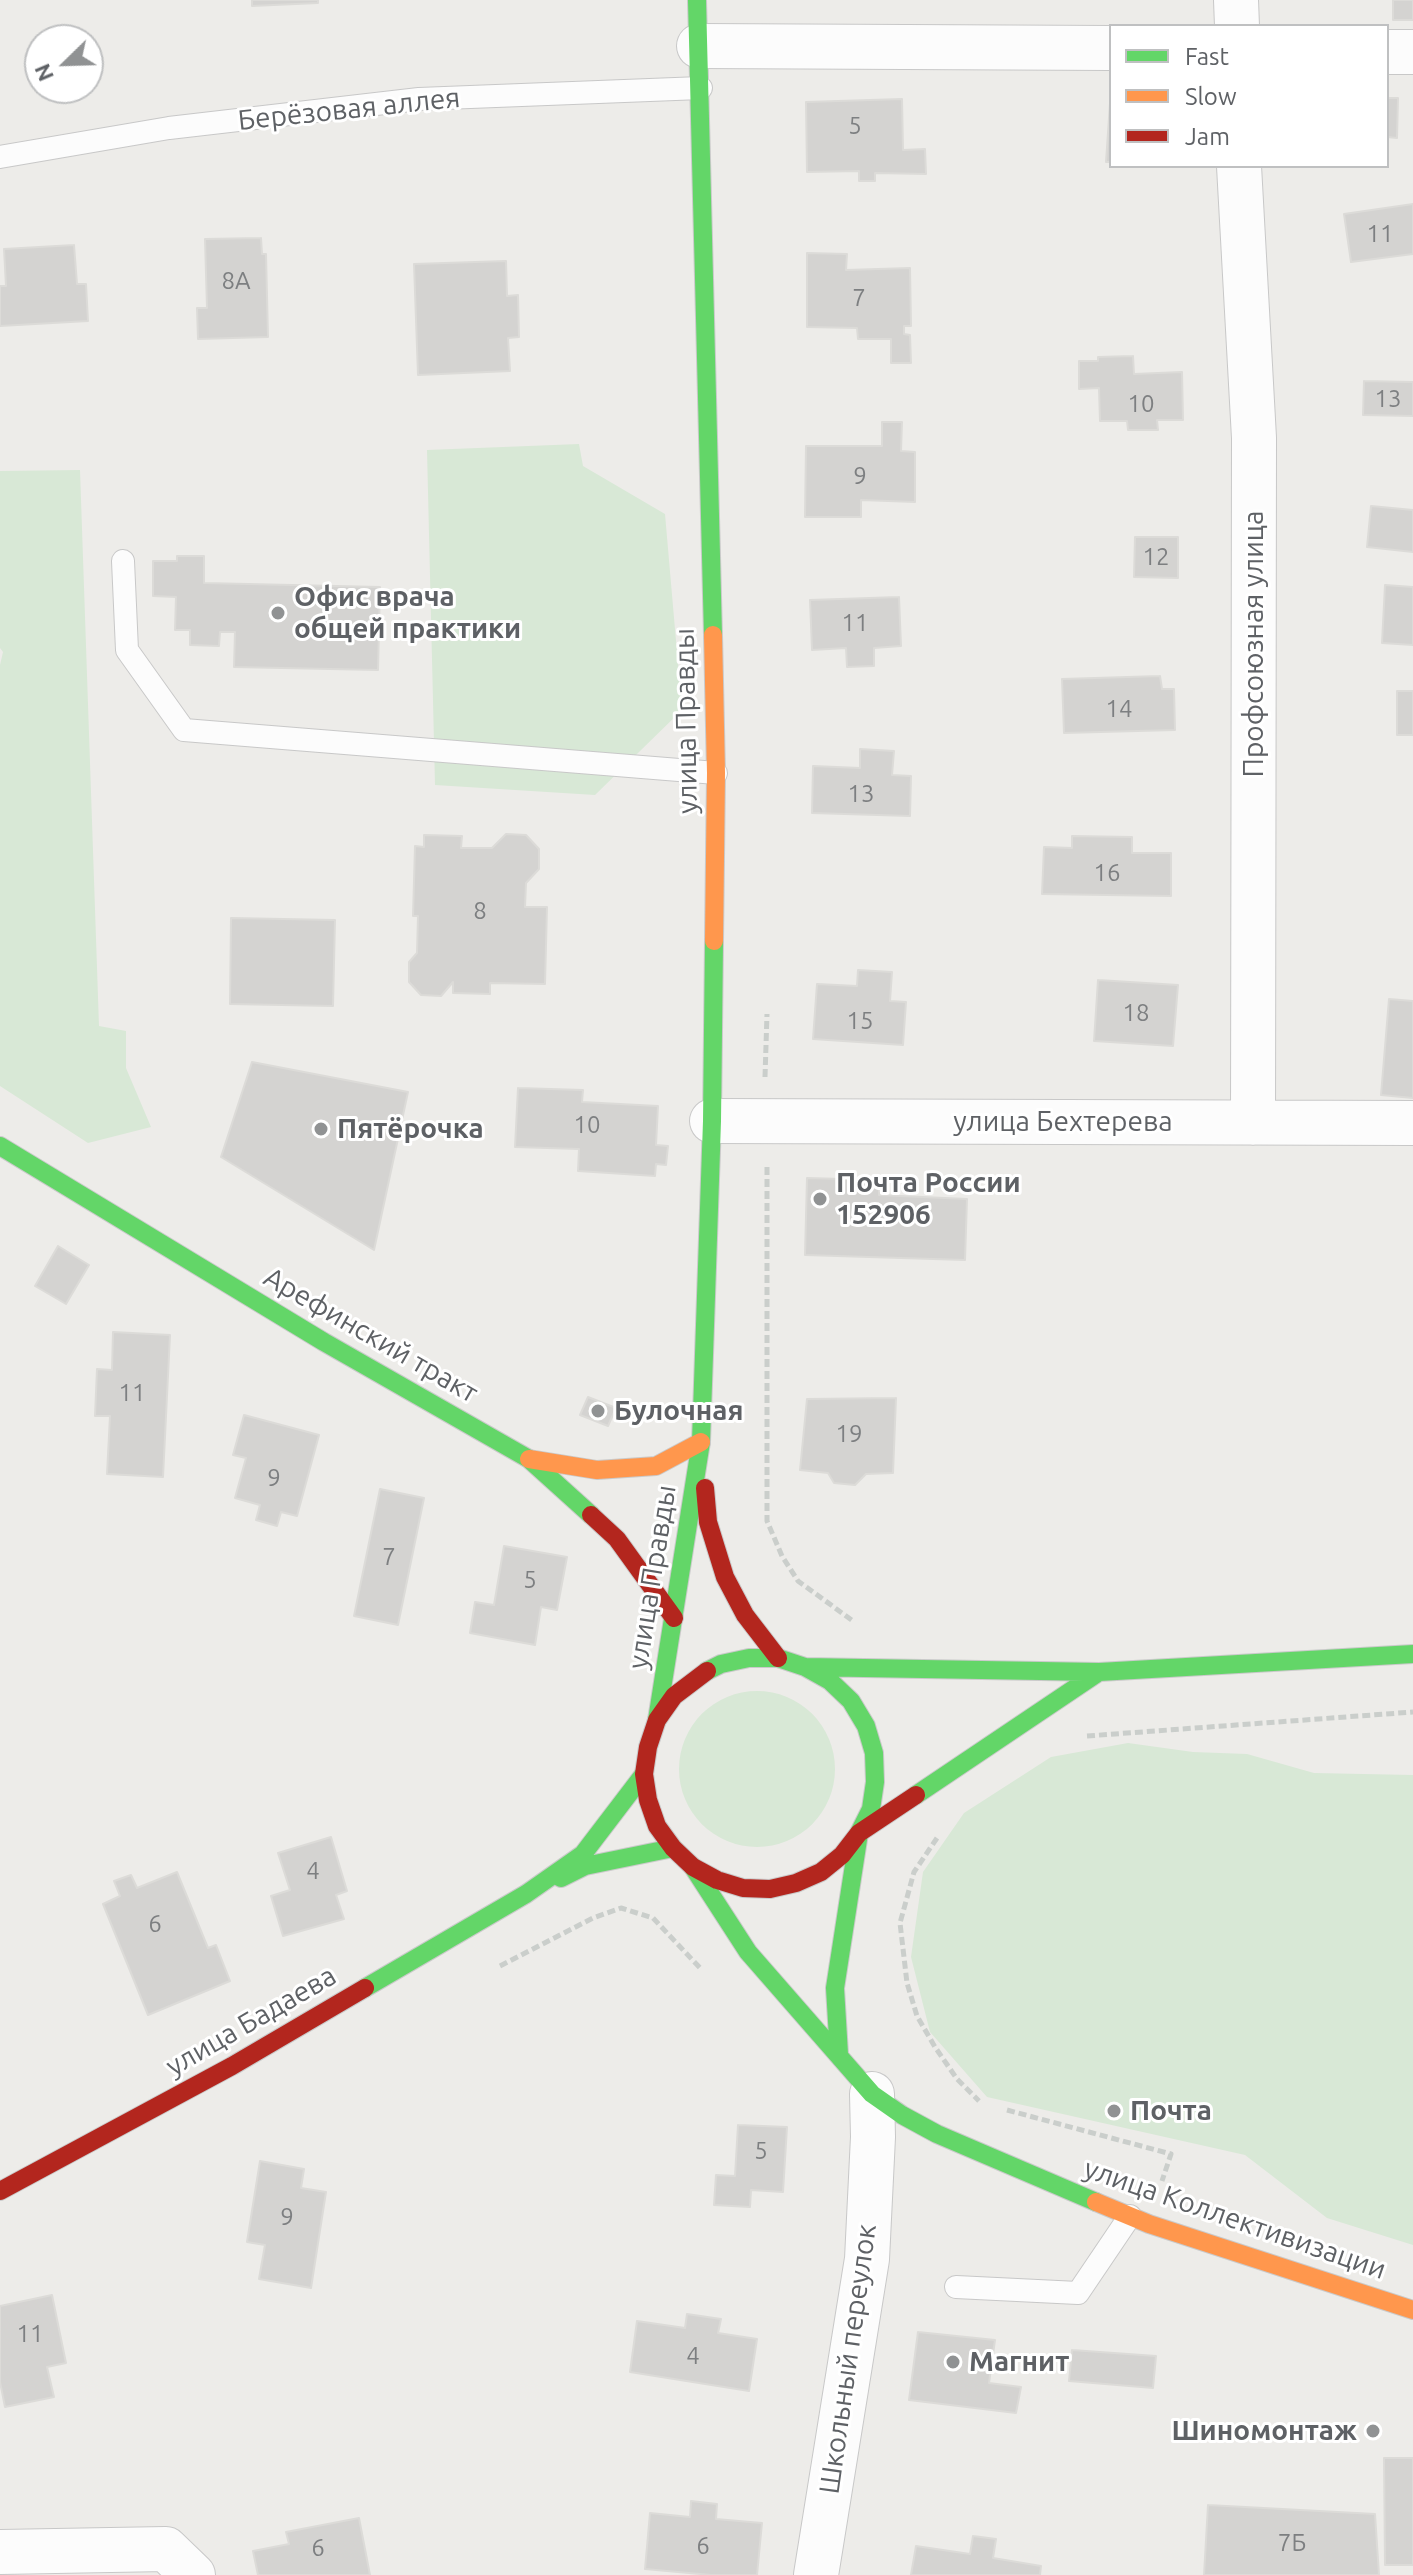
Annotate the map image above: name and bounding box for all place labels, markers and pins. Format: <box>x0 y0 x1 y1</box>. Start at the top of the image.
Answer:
place label: Офис врача общей практики <box>294 580 521 646</box>
marker: Офис врача общей практики <box>269 604 287 622</box>
place label: Пятёрочка <box>337 1112 484 1146</box>
marker: Пятёрочка <box>312 1120 330 1138</box>
place label: Почта России 152906 <box>836 1166 1021 1232</box>
marker: Почта России 152906 <box>811 1190 829 1208</box>
place label: Булочная <box>614 1394 744 1428</box>
marker: Булочная <box>589 1402 607 1420</box>
place label: Почта <box>1130 2094 1212 2128</box>
marker: Почта <box>1105 2102 1123 2120</box>
place label: Магнит <box>969 2345 1069 2379</box>
marker: Магнит <box>944 2353 962 2371</box>
place label: Шиномонтаж <box>1171 2414 1357 2448</box>
marker: Шиномонтаж <box>1364 2422 1382 2440</box>

